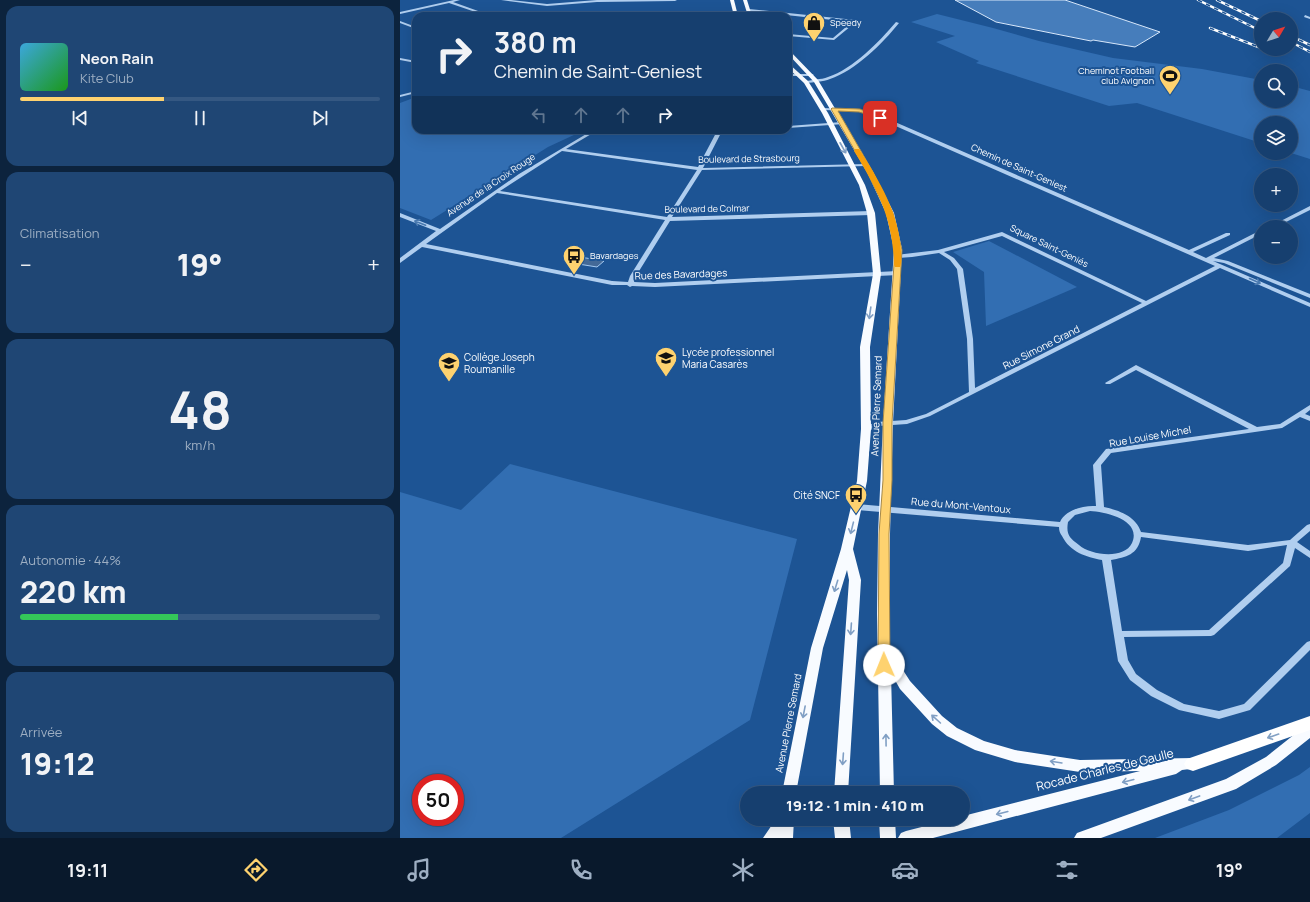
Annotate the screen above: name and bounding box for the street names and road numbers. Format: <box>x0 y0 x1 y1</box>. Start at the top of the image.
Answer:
street label: Chemin de Saint-Geniest <box>969 140 1070 195</box>
street label: Avenue de la Croix Rouge <box>444 150 538 219</box>
street label: Boulevard de Strasbourg <box>698 151 800 166</box>
street label: Boulevard de Colmar <box>664 201 750 216</box>
street label: Square Saint-Geniés <box>1008 221 1091 270</box>
street label: Rue des Bavardages <box>634 265 728 283</box>
street label: Rue Simone Grand <box>1000 322 1082 372</box>
street label: Avenue Pierre Semard <box>867 355 885 457</box>
street label: Rue Louise Michel <box>1108 422 1192 450</box>
street label: Rue du Mont-Ventoux <box>911 494 1012 516</box>
street label: Avenue Pierre Semard <box>772 672 804 774</box>
street label: Rocade Charles de Gaulle <box>1034 744 1175 795</box>

